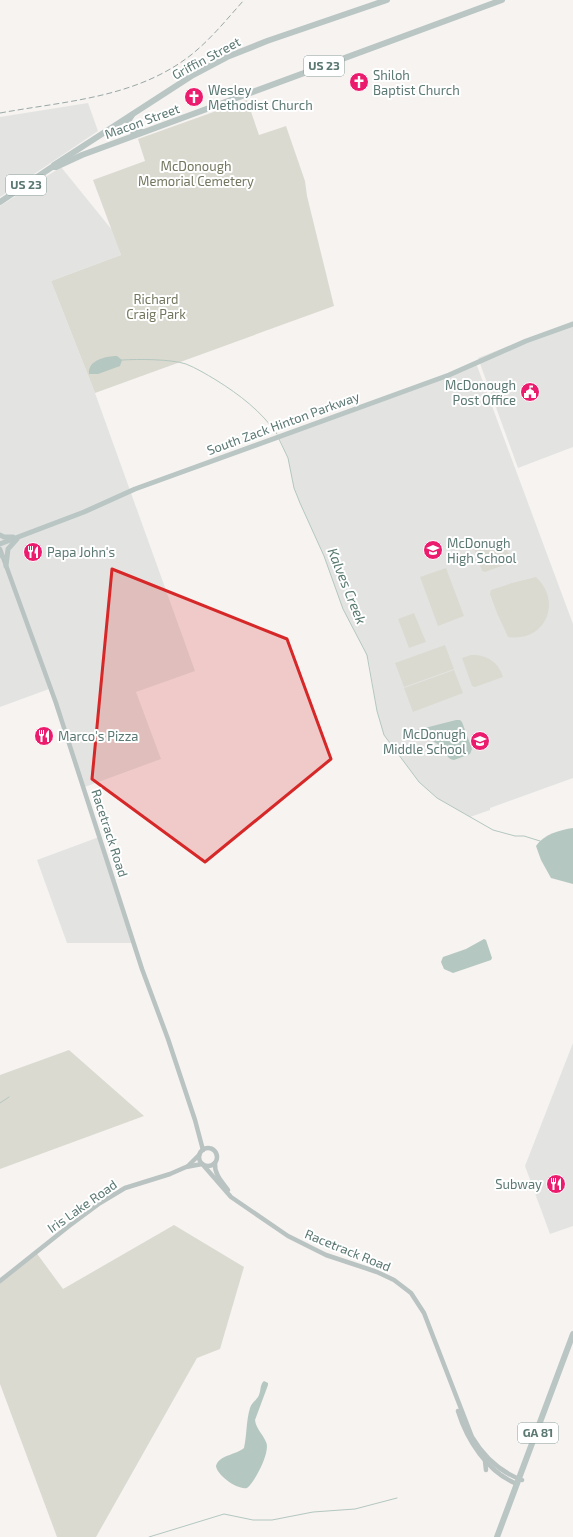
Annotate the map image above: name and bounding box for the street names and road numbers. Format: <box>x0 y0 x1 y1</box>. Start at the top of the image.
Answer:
street label: Griffin Street <box>169 33 243 83</box>
road number: US 23 <box>304 56 344 76</box>
street label: Macon Street <box>102 100 182 142</box>
road number: US 23 <box>6 175 46 195</box>
street label: South Zack Hinton Parkway <box>204 388 362 458</box>
street label: Racetrack Road <box>88 787 132 879</box>
street label: Iris Lake Road <box>44 1176 120 1236</box>
street label: Racetrack Road <box>303 1225 393 1275</box>
road number: GA 81 <box>518 1423 558 1443</box>

